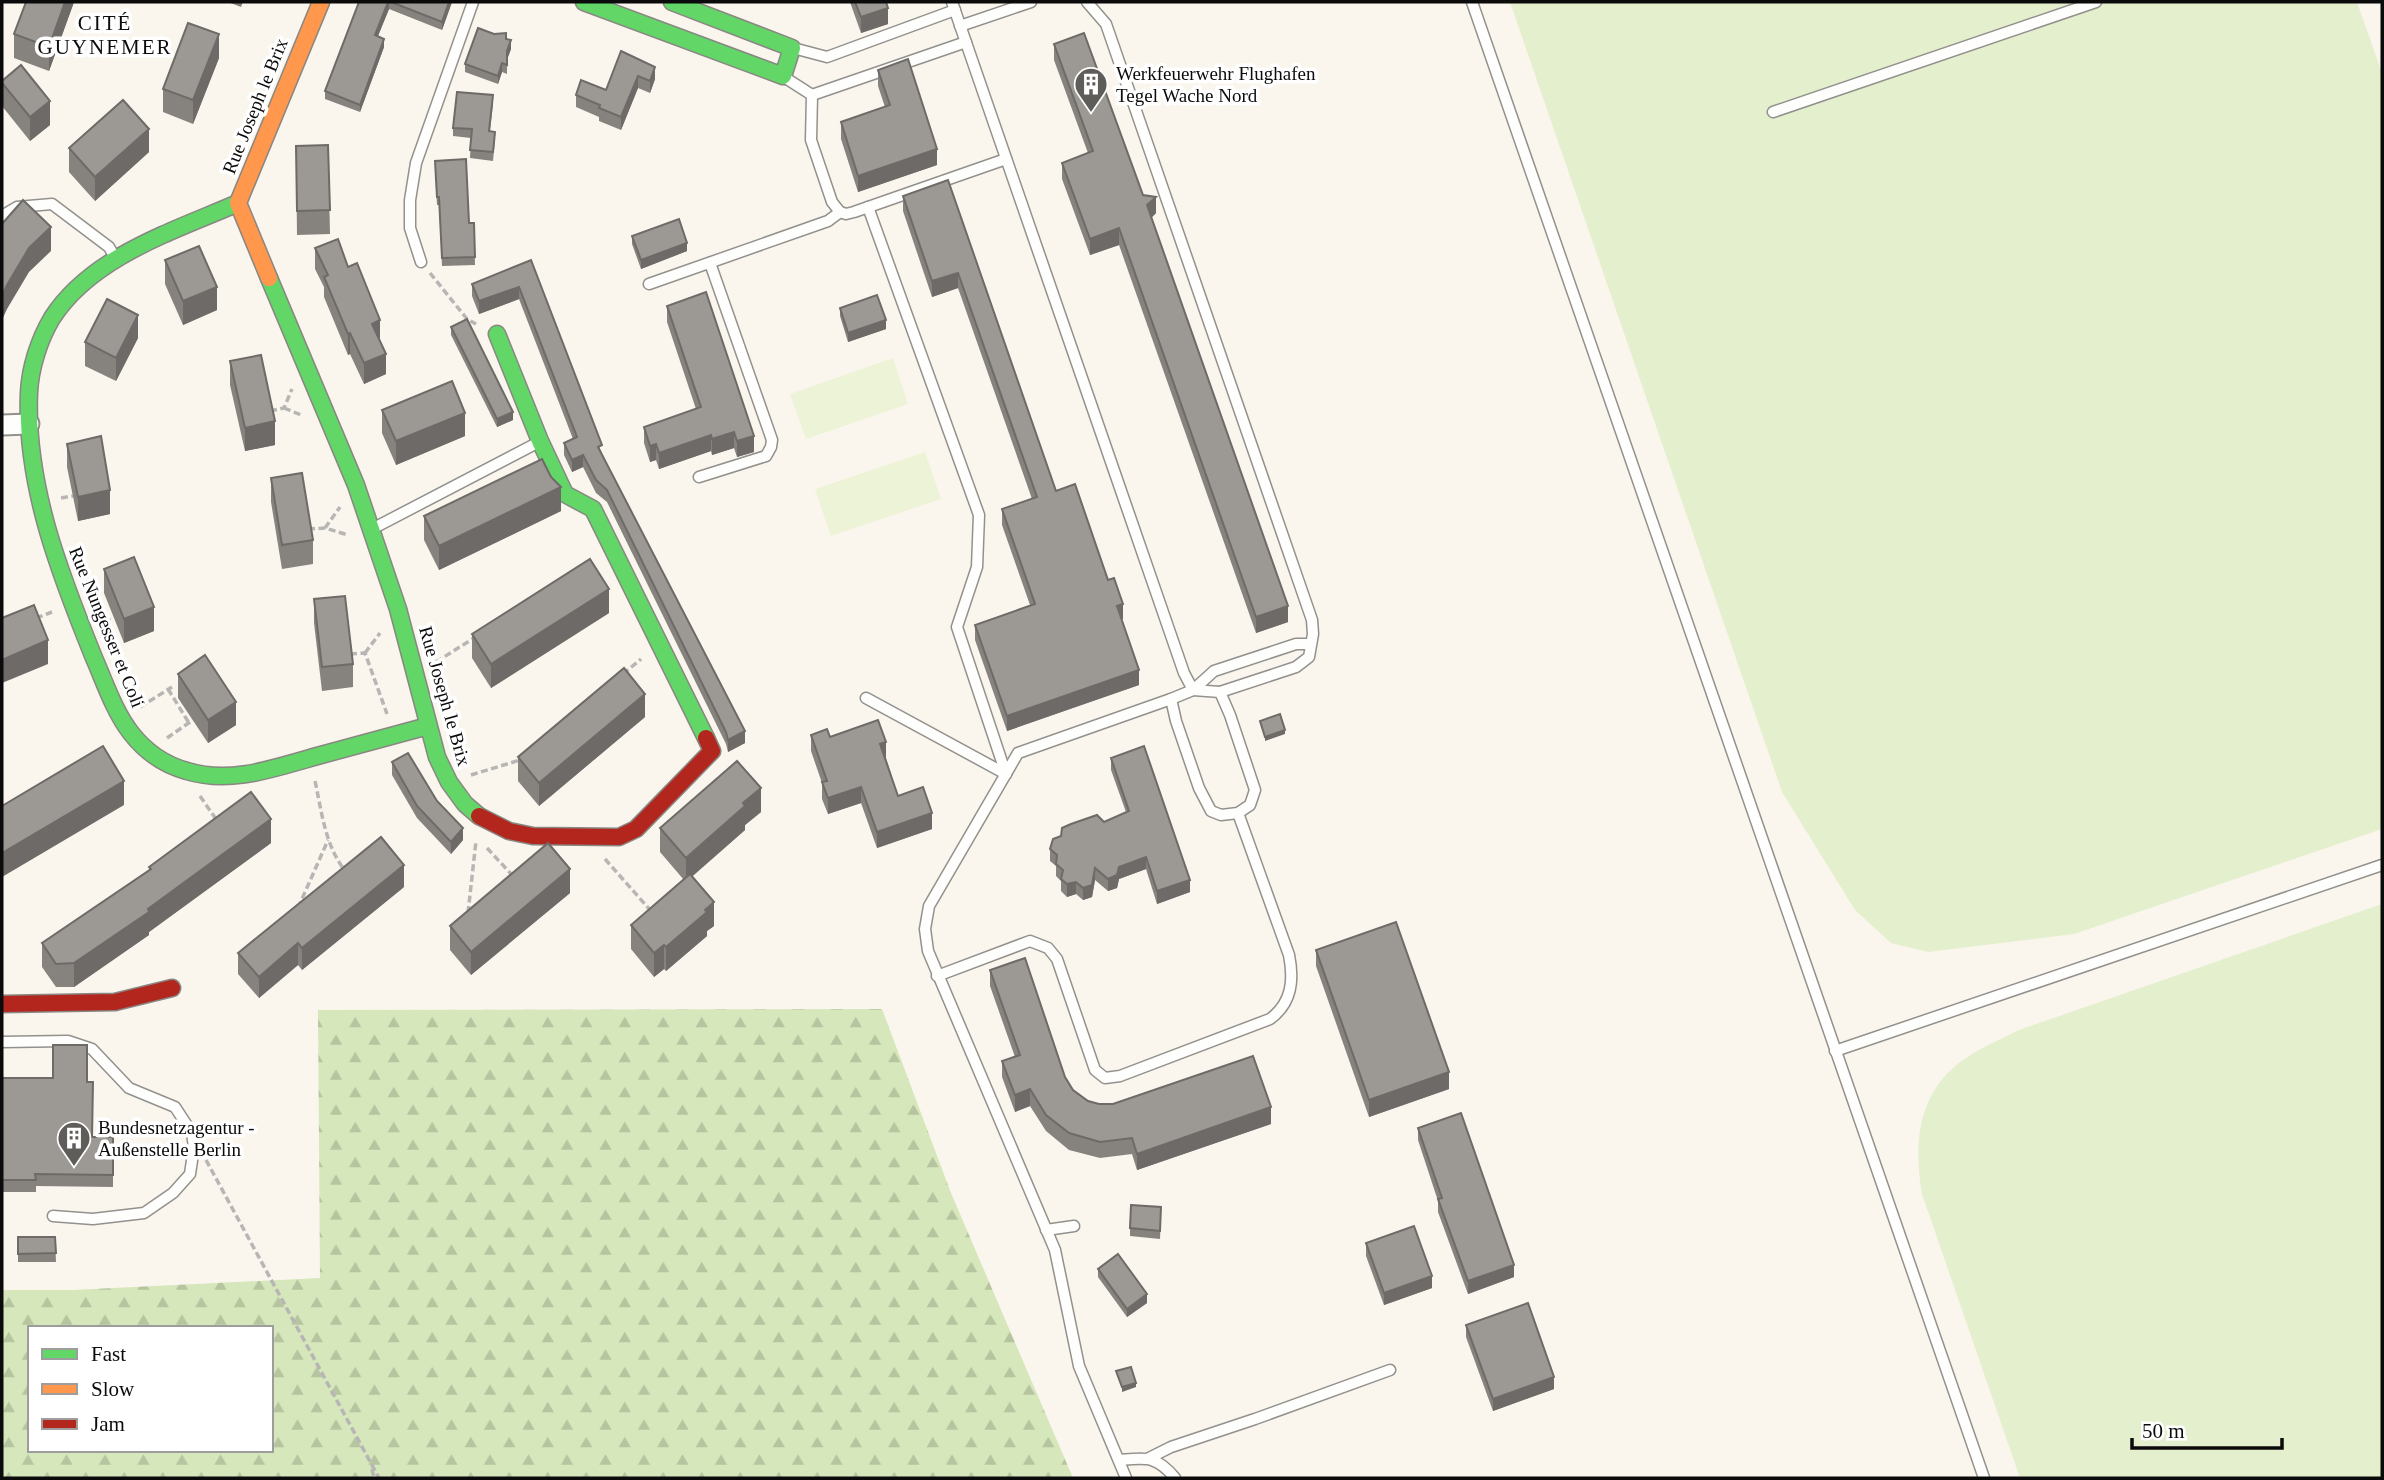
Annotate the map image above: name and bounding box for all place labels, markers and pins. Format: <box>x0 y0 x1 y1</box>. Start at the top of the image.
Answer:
place label: Werkfeuerwehr Flughafen Tegel Wache Nord <box>1116 63 1316 106</box>
building icon: Werkfeuerwehr Flughafen Tegel Wache Nord <box>1072 65 1110 114</box>
place label: Bundesnetzagentur - Außenstelle Berlin <box>98 1117 255 1160</box>
building icon: Bundesnetzagentur - Außenstelle Berlin <box>55 1119 93 1168</box>

